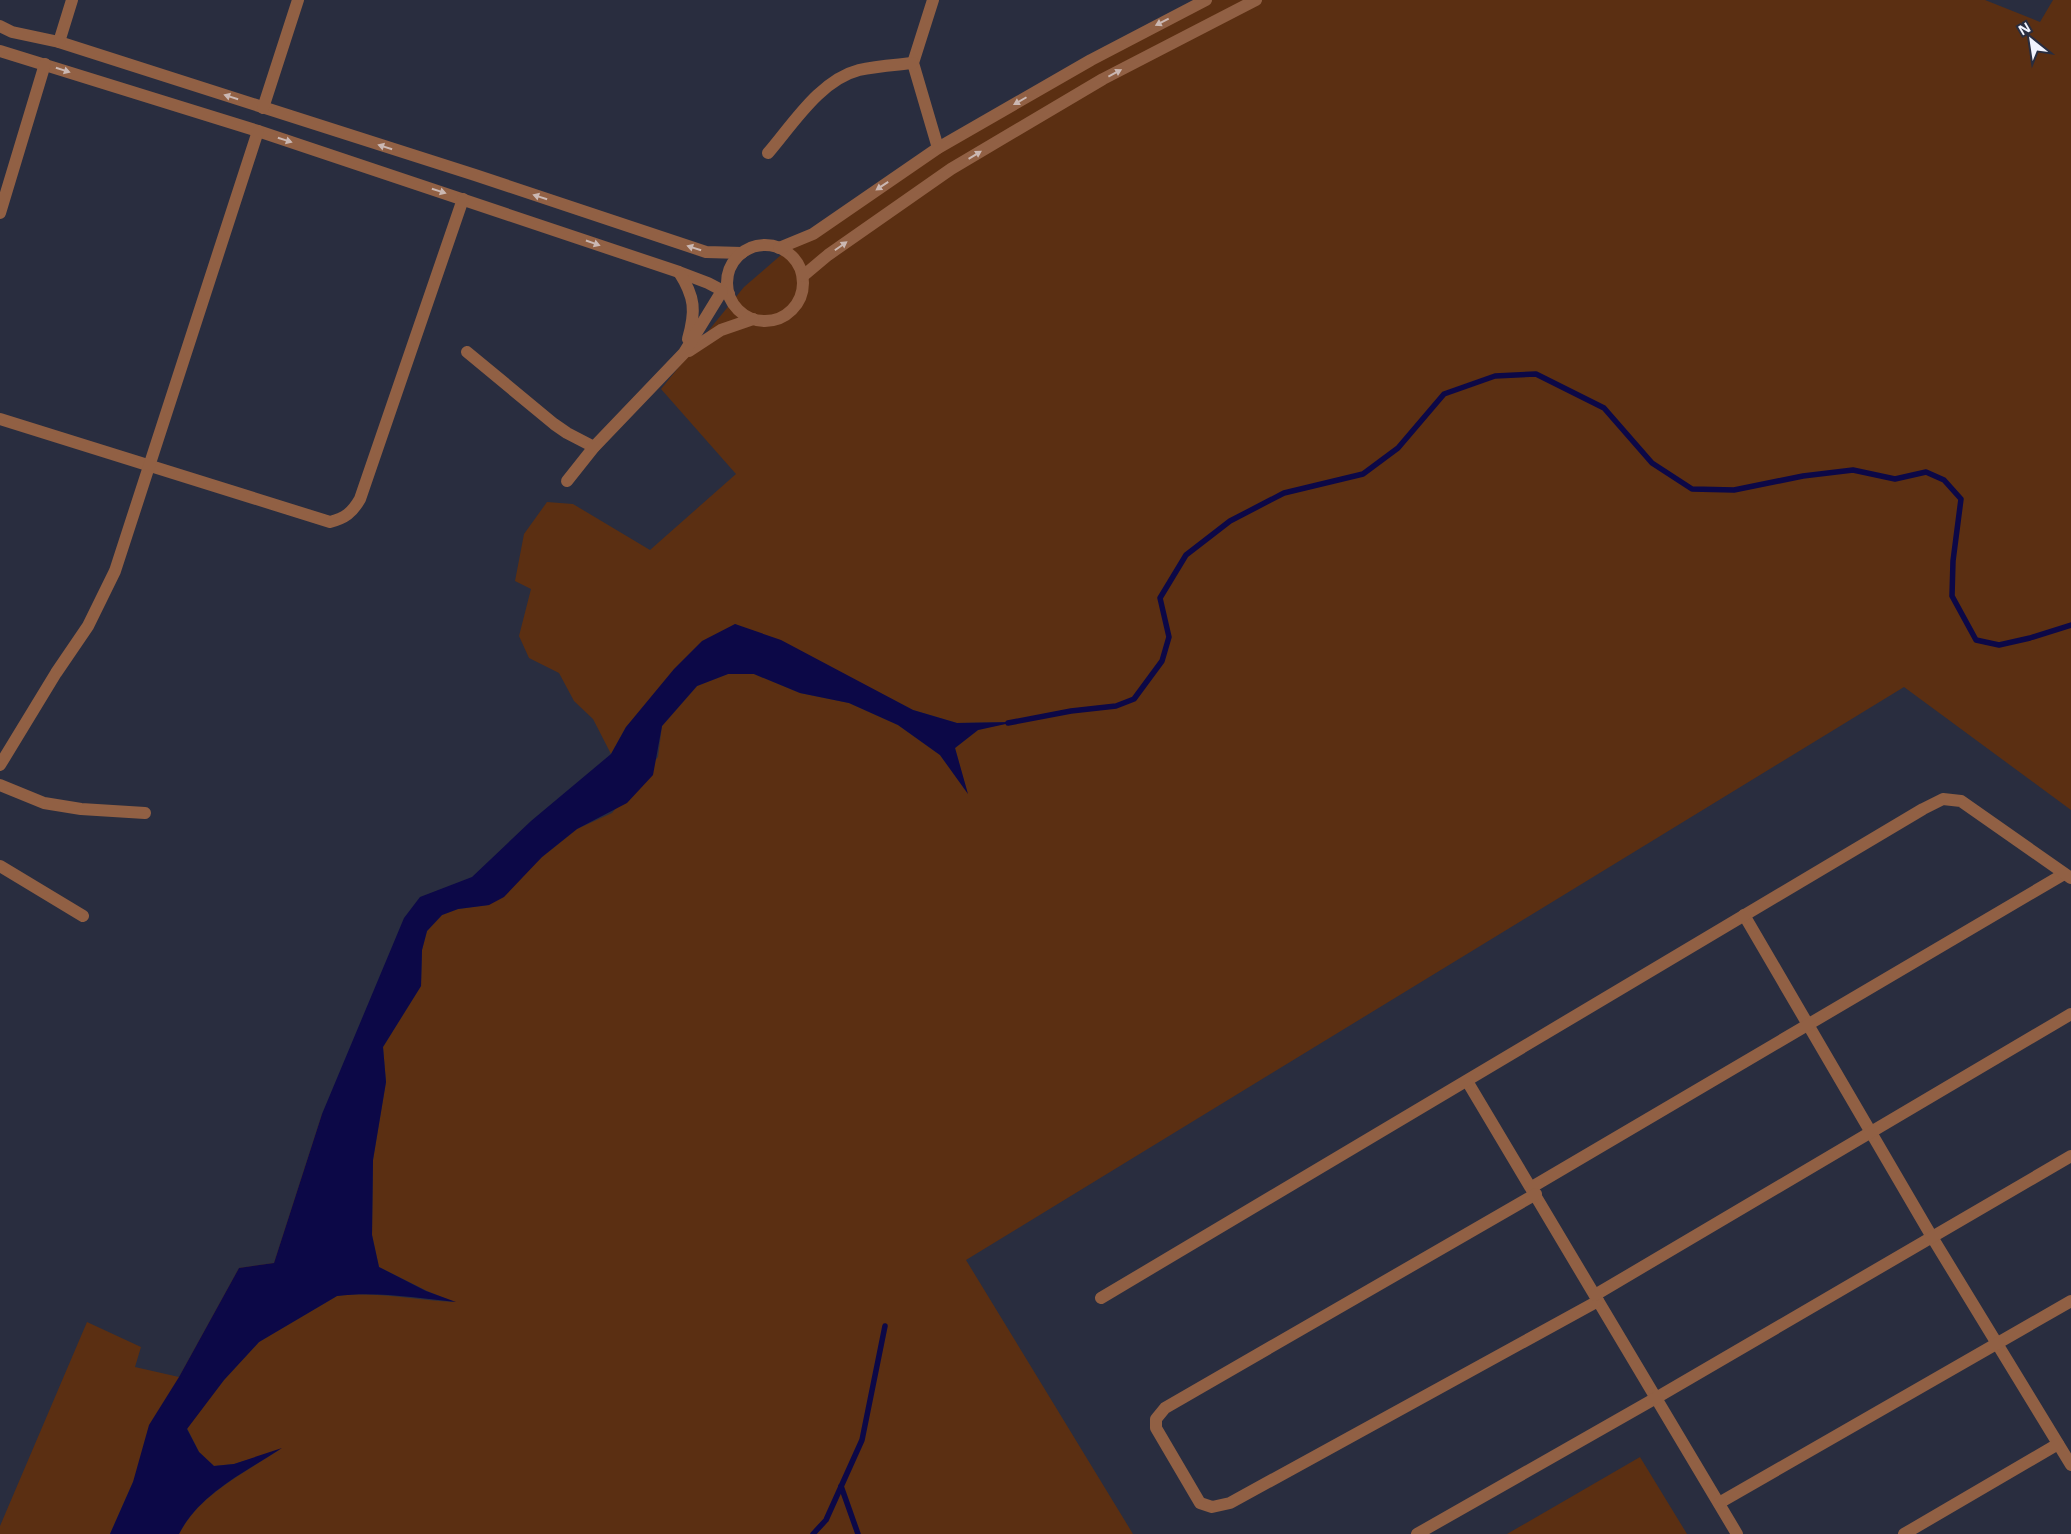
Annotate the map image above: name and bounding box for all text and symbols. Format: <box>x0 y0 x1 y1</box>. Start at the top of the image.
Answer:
north arrow <box>2006 15 2056 65</box>
text: N <box>2015 17 2034 39</box>
one-way arrow <box>1155 18 1169 26</box>
one-way arrow <box>56 66 71 74</box>
one-way arrow <box>1108 69 1123 77</box>
one-way arrow <box>223 93 238 101</box>
one-way arrow <box>1013 96 1026 105</box>
one-way arrow <box>278 137 293 145</box>
one-way arrow <box>378 142 393 150</box>
one-way arrow <box>969 150 982 159</box>
one-way arrow <box>875 181 889 191</box>
one-way arrow <box>432 188 447 196</box>
one-way arrow <box>532 193 547 201</box>
one-way arrow <box>586 240 601 247</box>
one-way arrow <box>834 241 848 251</box>
one-way arrow <box>686 244 701 252</box>

